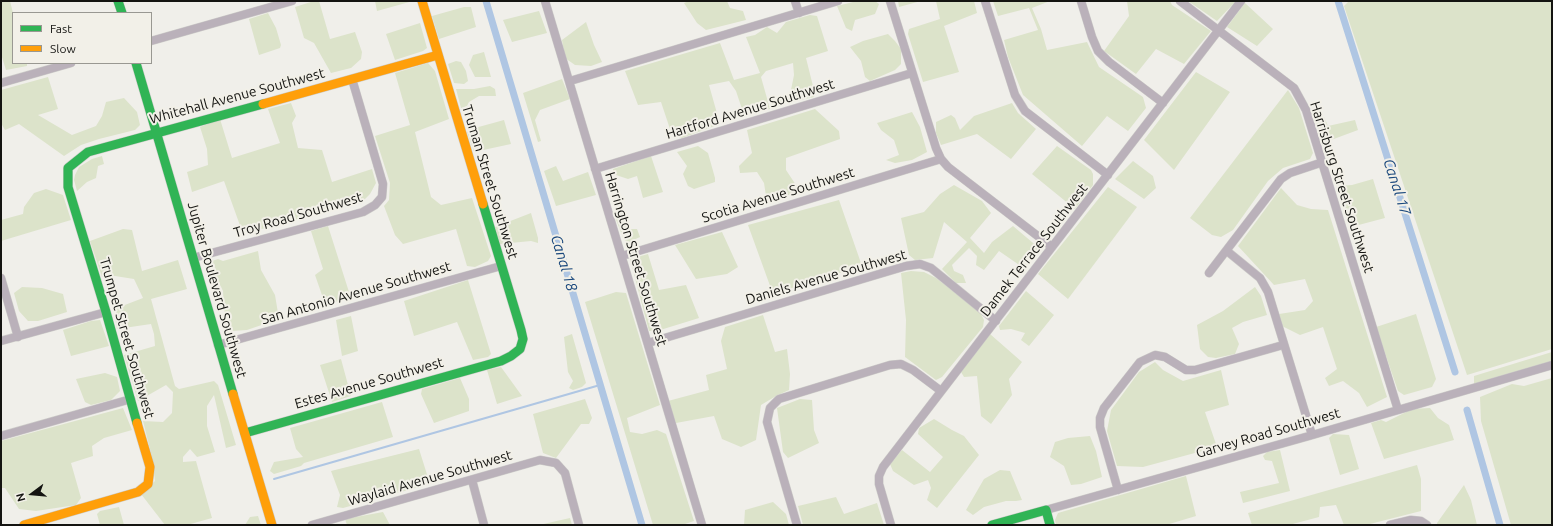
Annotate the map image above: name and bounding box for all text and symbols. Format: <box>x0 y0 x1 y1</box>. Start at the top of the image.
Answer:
legend <box>12 12 152 64</box>
text: Fast <box>50 22 72 35</box>
text: Slow <box>50 42 76 55</box>
street label: Whitehall Avenue Southwest <box>148 64 326 128</box>
street label: Hartford Avenue Southwest <box>664 75 836 143</box>
street label: Harrisburg Street Southwest <box>1306 99 1378 275</box>
street label: Truman Street Southwest <box>458 103 522 261</box>
water label: Canal 17 <box>1379 157 1415 217</box>
street label: Scotia Avenue Southwest <box>700 164 856 226</box>
street label: Harrington Street Southwest <box>601 170 671 348</box>
street label: Damek Terrace Southwest <box>977 180 1091 320</box>
street label: Troy Road Southwest <box>232 189 364 241</box>
street label: Jupiter Boulevard Southwest <box>184 200 250 380</box>
water label: Canal 18 <box>547 233 581 293</box>
street label: Daniels Avenue Southwest <box>744 246 908 308</box>
street label: Trumpet Street Southwest <box>96 256 158 420</box>
street label: San Antonio Avenue Southwest <box>259 258 453 328</box>
street label: Estes Avenue Southwest <box>293 354 445 412</box>
street label: Garvey Road Southwest <box>1194 404 1342 462</box>
street label: Waylaid Avenue Southwest <box>346 447 514 509</box>
north arrow <box>12 474 52 514</box>
text: N <box>14 492 27 503</box>

